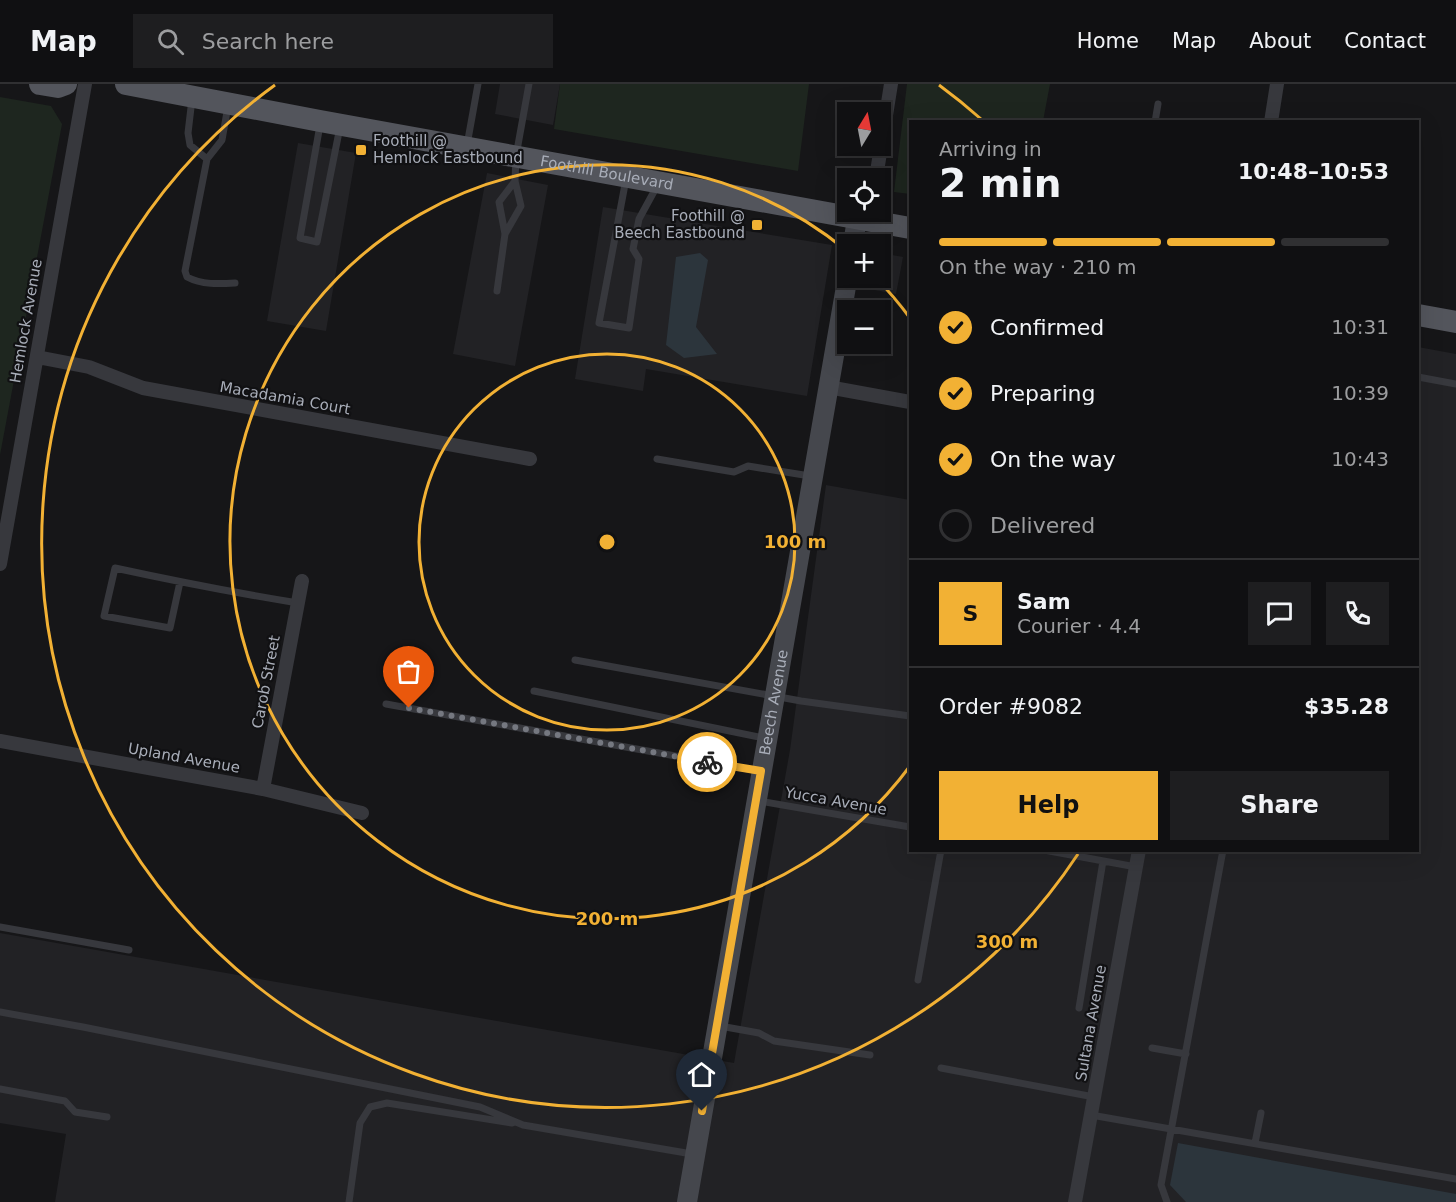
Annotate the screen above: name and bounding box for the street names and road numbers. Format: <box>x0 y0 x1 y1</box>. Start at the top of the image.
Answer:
street label: Foothill Boulevard <box>539 152 675 194</box>
street label: Hemlock Avenue <box>6 257 46 385</box>
street label: Macadamia Court <box>218 378 352 418</box>
street label: Carob Street <box>248 634 284 730</box>
street label: Beech Avenue <box>756 648 792 757</box>
street label: Upland Avenue <box>127 739 241 777</box>
street label: Yucca Avenue <box>783 783 888 819</box>
street label: Sultana Avenue <box>1072 964 1110 1082</box>

